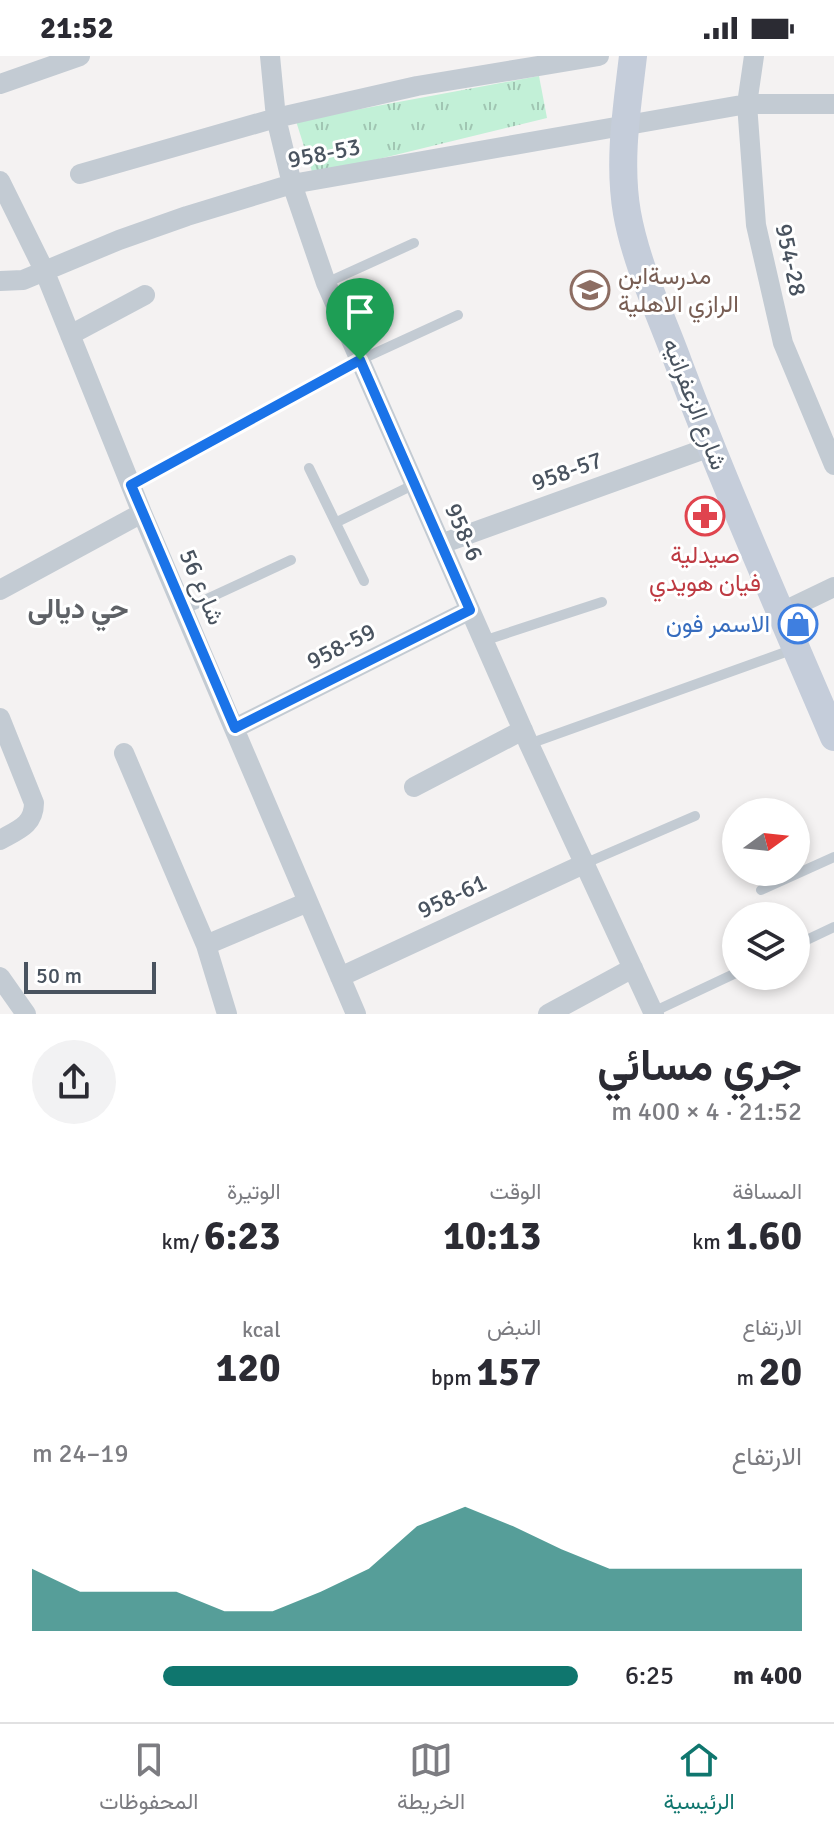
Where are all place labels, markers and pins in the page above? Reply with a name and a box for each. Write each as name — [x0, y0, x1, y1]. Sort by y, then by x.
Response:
place label: مدرسةابن الرازي الاهلية — [618, 261, 739, 323]
school or university icon: مدرسةابن الرازي الاهلية — [569, 269, 611, 311]
pin — [326, 278, 394, 360]
pharmacy icon: صيدلية فيان هويدي — [684, 495, 726, 537]
place label: صيدلية فيان هويدي — [649, 540, 761, 602]
shop icon: الاسمر فون — [777, 603, 819, 645]
place label: الاسمر فون — [666, 609, 770, 639]

